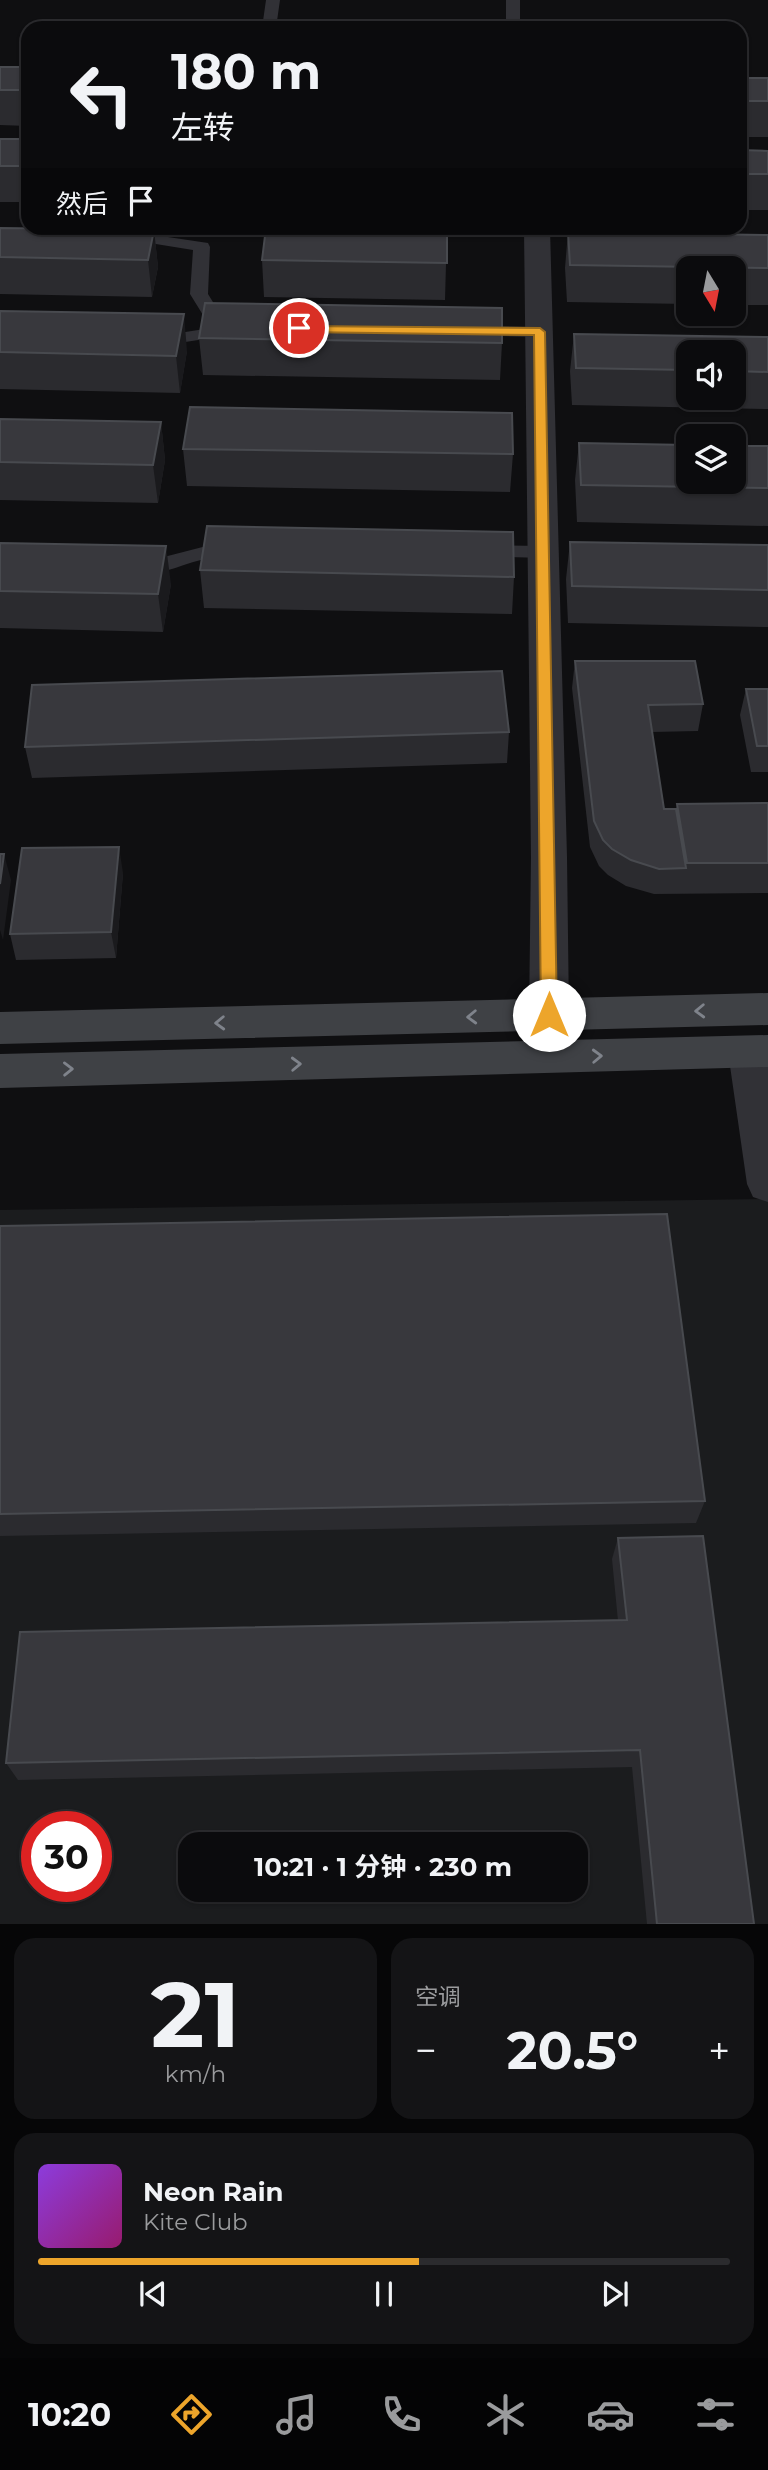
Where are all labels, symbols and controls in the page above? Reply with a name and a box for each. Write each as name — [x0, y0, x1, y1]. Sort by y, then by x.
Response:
text: 180 m — [171, 42, 321, 101]
icon: left — [56, 49, 147, 140]
text: 左转 — [171, 108, 235, 147]
icon: arrive — [122, 182, 160, 220]
text: 然后 — [56, 188, 108, 220]
north arrow — [676, 256, 746, 326]
map controls — [676, 256, 746, 494]
pin — [269, 298, 329, 358]
icon: arrive — [280, 309, 318, 347]
button: sound — [676, 340, 746, 410]
button: layers — [676, 424, 746, 494]
position arrow — [512, 978, 586, 1052]
one-way arrow — [694, 1003, 705, 1018]
one-way arrow — [467, 1009, 478, 1024]
one-way arrow — [215, 1016, 226, 1031]
one-way arrow — [591, 1048, 602, 1063]
one-way arrow — [290, 1056, 301, 1071]
one-way arrow — [63, 1062, 74, 1077]
speed limit sign: 30 — [21, 1811, 112, 1902]
text: 10:21 · 1 分钟 · 230 m — [254, 1851, 512, 1883]
text: 21 — [151, 1959, 240, 2070]
text: 空调 — [415, 1983, 461, 2011]
text: 20.5° — [507, 2019, 638, 2082]
text: − — [415, 2027, 437, 2074]
text: + — [708, 2027, 730, 2074]
text: km/h — [165, 2060, 226, 2088]
text: Neon Rain — [143, 2176, 284, 2208]
text: Kite Club — [143, 2208, 248, 2236]
icon: previous — [134, 2275, 172, 2313]
icon: pause — [365, 2275, 403, 2313]
icon: next — [596, 2275, 634, 2313]
icon: directions — [167, 2390, 216, 2439]
icon: music — [272, 2390, 321, 2439]
icon: phone — [377, 2390, 426, 2439]
icon: climate — [481, 2390, 530, 2439]
icon: car — [586, 2390, 635, 2439]
icon: filters — [691, 2390, 740, 2439]
text: 10:20 — [28, 2395, 111, 2434]

